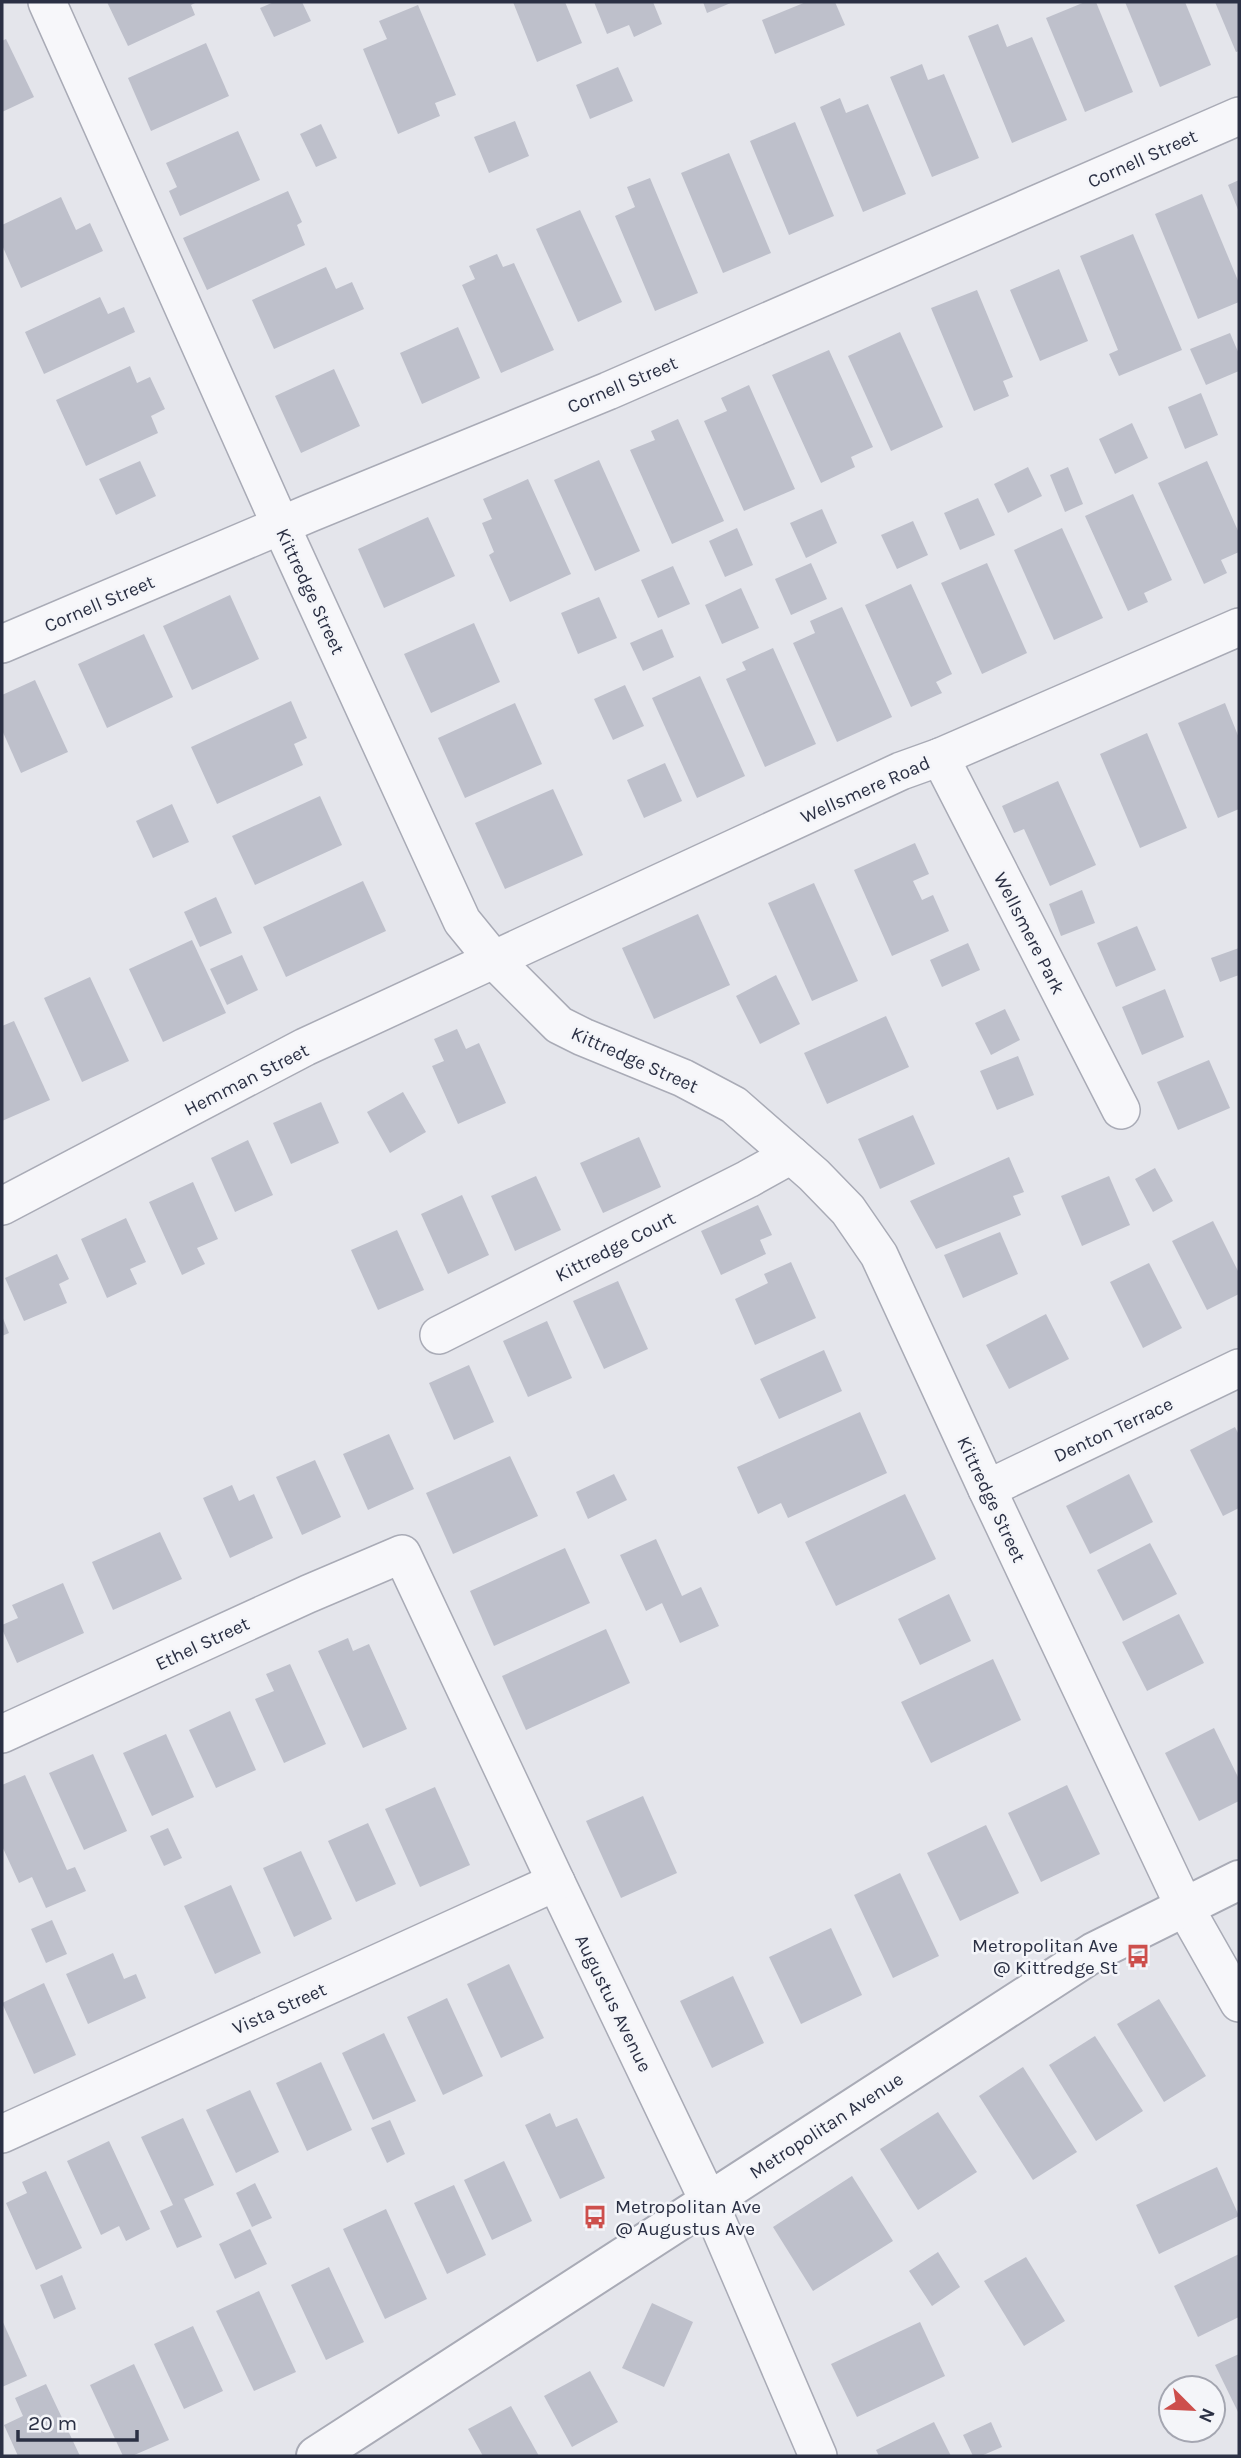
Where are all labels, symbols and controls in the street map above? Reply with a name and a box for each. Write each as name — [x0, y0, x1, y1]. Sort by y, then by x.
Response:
street label: Cornell Street — [1084, 125, 1201, 193]
street label: Cornell Street — [564, 352, 681, 418]
street label: Kittredge Street — [271, 525, 349, 658]
street label: Cornell Street — [41, 571, 158, 637]
street label: Wellsmere Road — [797, 752, 933, 828]
street label: Wellsmere Park — [989, 869, 1069, 998]
street label: Kittredge Street — [568, 1022, 701, 1098]
street label: Hemman Street — [181, 1039, 312, 1121]
street label: Kittredge Court — [552, 1207, 679, 1287]
street label: Denton Terrace — [1050, 1393, 1176, 1467]
street label: Kittredge Street — [952, 1433, 1030, 1566]
street label: Ethel Street — [152, 1613, 253, 1675]
street label: Augustus Avenue — [570, 1931, 656, 2076]
place label: Metropolitan Ave @ Kittredge St — [972, 1935, 1118, 1979]
bus stop icon: Metropolitan Ave @ Kittredge St — [1124, 1942, 1152, 1970]
street label: Vista Street — [229, 1978, 330, 2039]
street label: Metropolitan Avenue — [746, 2068, 908, 2184]
place label: Metropolitan Ave @ Augustus Ave — [615, 2196, 761, 2240]
bus stop icon: Metropolitan Ave @ Augustus Ave — [581, 2203, 609, 2231]
north arrow — [1157, 2374, 1227, 2444]
scale bar — [18, 2398, 136, 2442]
text: N — [1194, 2405, 1219, 2426]
text: 20 m — [28, 2411, 77, 2435]

